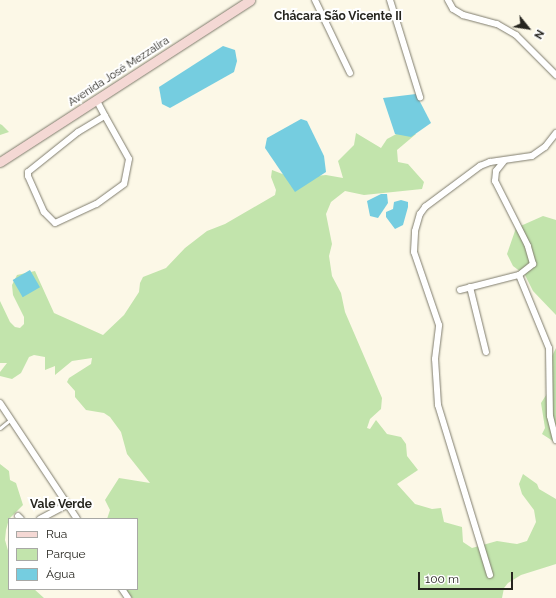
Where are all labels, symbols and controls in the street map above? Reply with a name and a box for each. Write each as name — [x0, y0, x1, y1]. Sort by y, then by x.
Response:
north arrow — [508, 8, 548, 48]
district label: Chácara São Vicente II — [274, 10, 402, 24]
text: N — [531, 27, 547, 41]
street label: Avenida José Mezzalira — [66, 34, 172, 110]
district label: Vale Verde — [30, 498, 92, 512]
legend — [8, 518, 138, 590]
text: Rua — [46, 527, 67, 541]
text: Parque — [46, 547, 86, 561]
scale bar — [420, 564, 515, 590]
text: Água — [46, 567, 75, 581]
text: 100 m — [425, 572, 459, 586]

